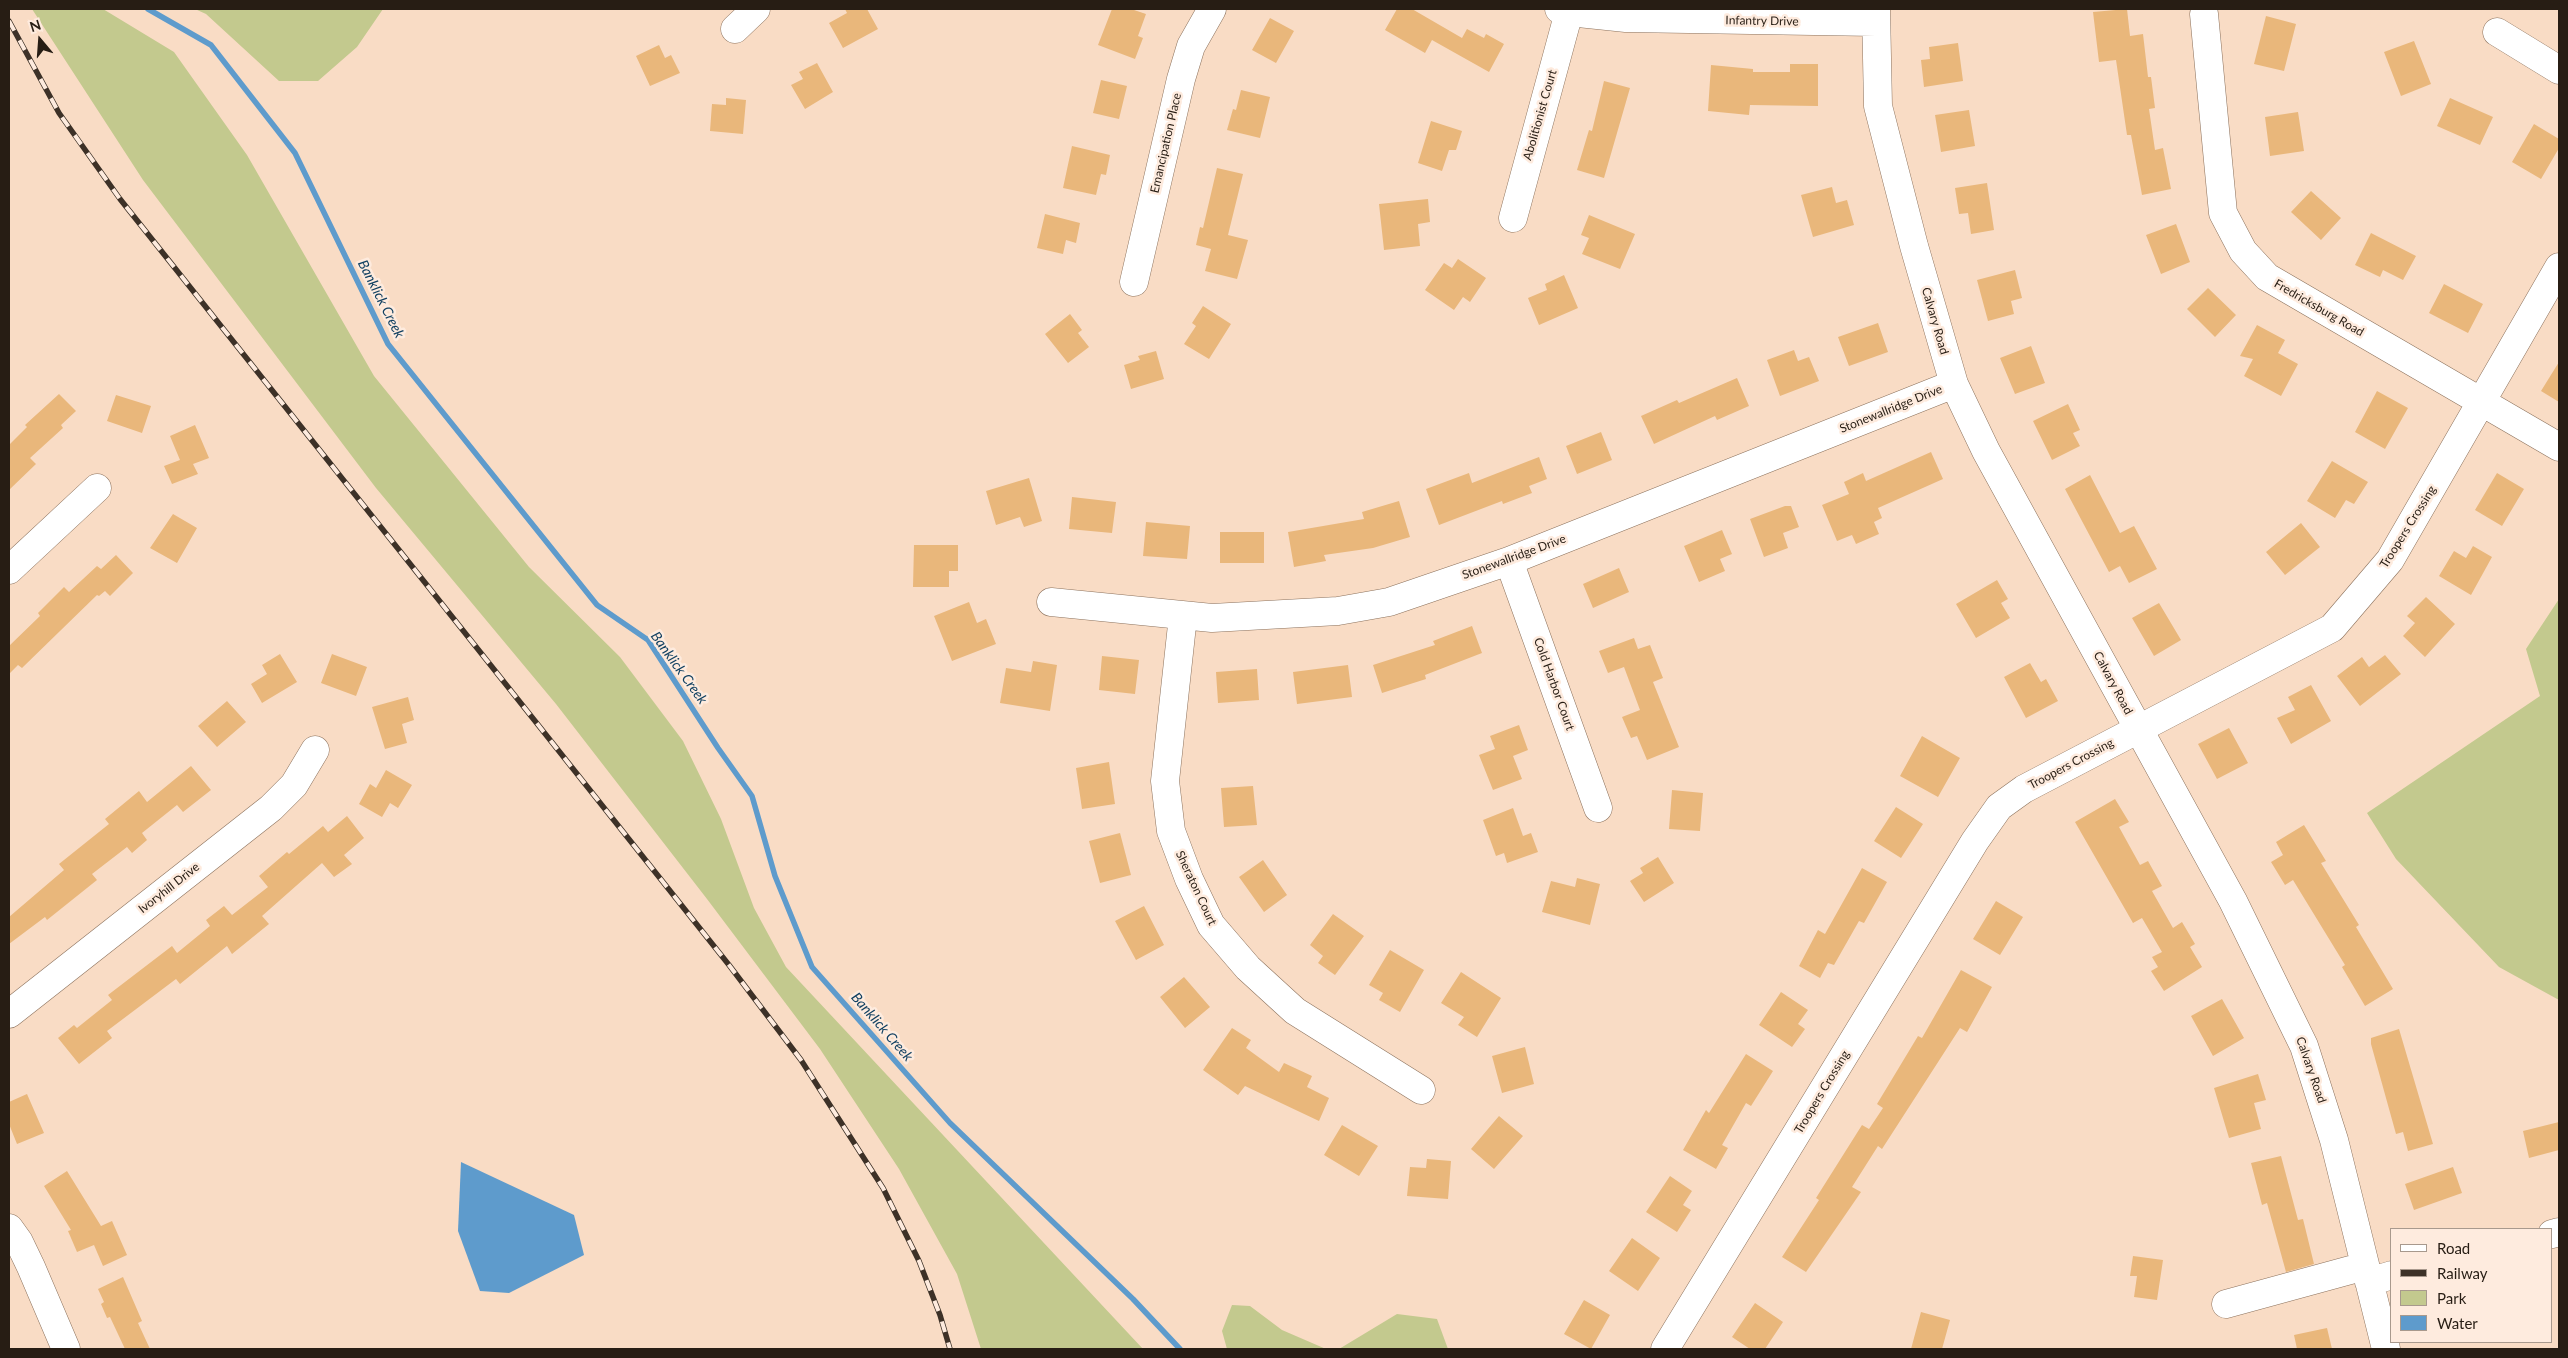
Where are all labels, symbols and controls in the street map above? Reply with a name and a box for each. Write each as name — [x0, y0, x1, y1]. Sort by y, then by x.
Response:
street label: Infantry Drive — [1725, 13, 1799, 29]
north arrow — [15, 15, 65, 65]
text: N — [27, 16, 43, 35]
street label: Abolitionist Court — [1520, 68, 1560, 162]
street label: Emancipation Place — [1147, 91, 1185, 195]
water label: Banklick Creek — [354, 257, 408, 341]
street label: Fredricksburg Road — [2272, 276, 2366, 340]
street label: Calvary Road — [1919, 286, 1951, 356]
street label: Stonewallridge Drive — [1838, 382, 1944, 436]
street label: Troopers Crossing — [2377, 483, 2439, 571]
street label: Stonewallridge Drive — [1460, 532, 1568, 582]
water label: Banklick Creek — [647, 629, 711, 707]
street label: Cold Harbor Court — [1531, 636, 1577, 732]
street label: Calvary Road — [2090, 649, 2136, 717]
street label: Troopers Crossing — [2026, 736, 2116, 792]
street label: Sheraton Court — [1172, 848, 1220, 928]
street label: Ivoryhill Drive — [136, 860, 202, 916]
water label: Banklick Creek — [848, 989, 916, 1065]
street label: Calvary Road — [2293, 1035, 2329, 1105]
street label: Troopers Crossing — [1792, 1048, 1852, 1136]
legend — [2390, 1228, 2553, 1343]
text: Road — [2437, 1239, 2470, 1257]
text: Railway — [2437, 1264, 2488, 1282]
text: Park — [2437, 1289, 2466, 1307]
text: Water — [2437, 1314, 2478, 1332]

